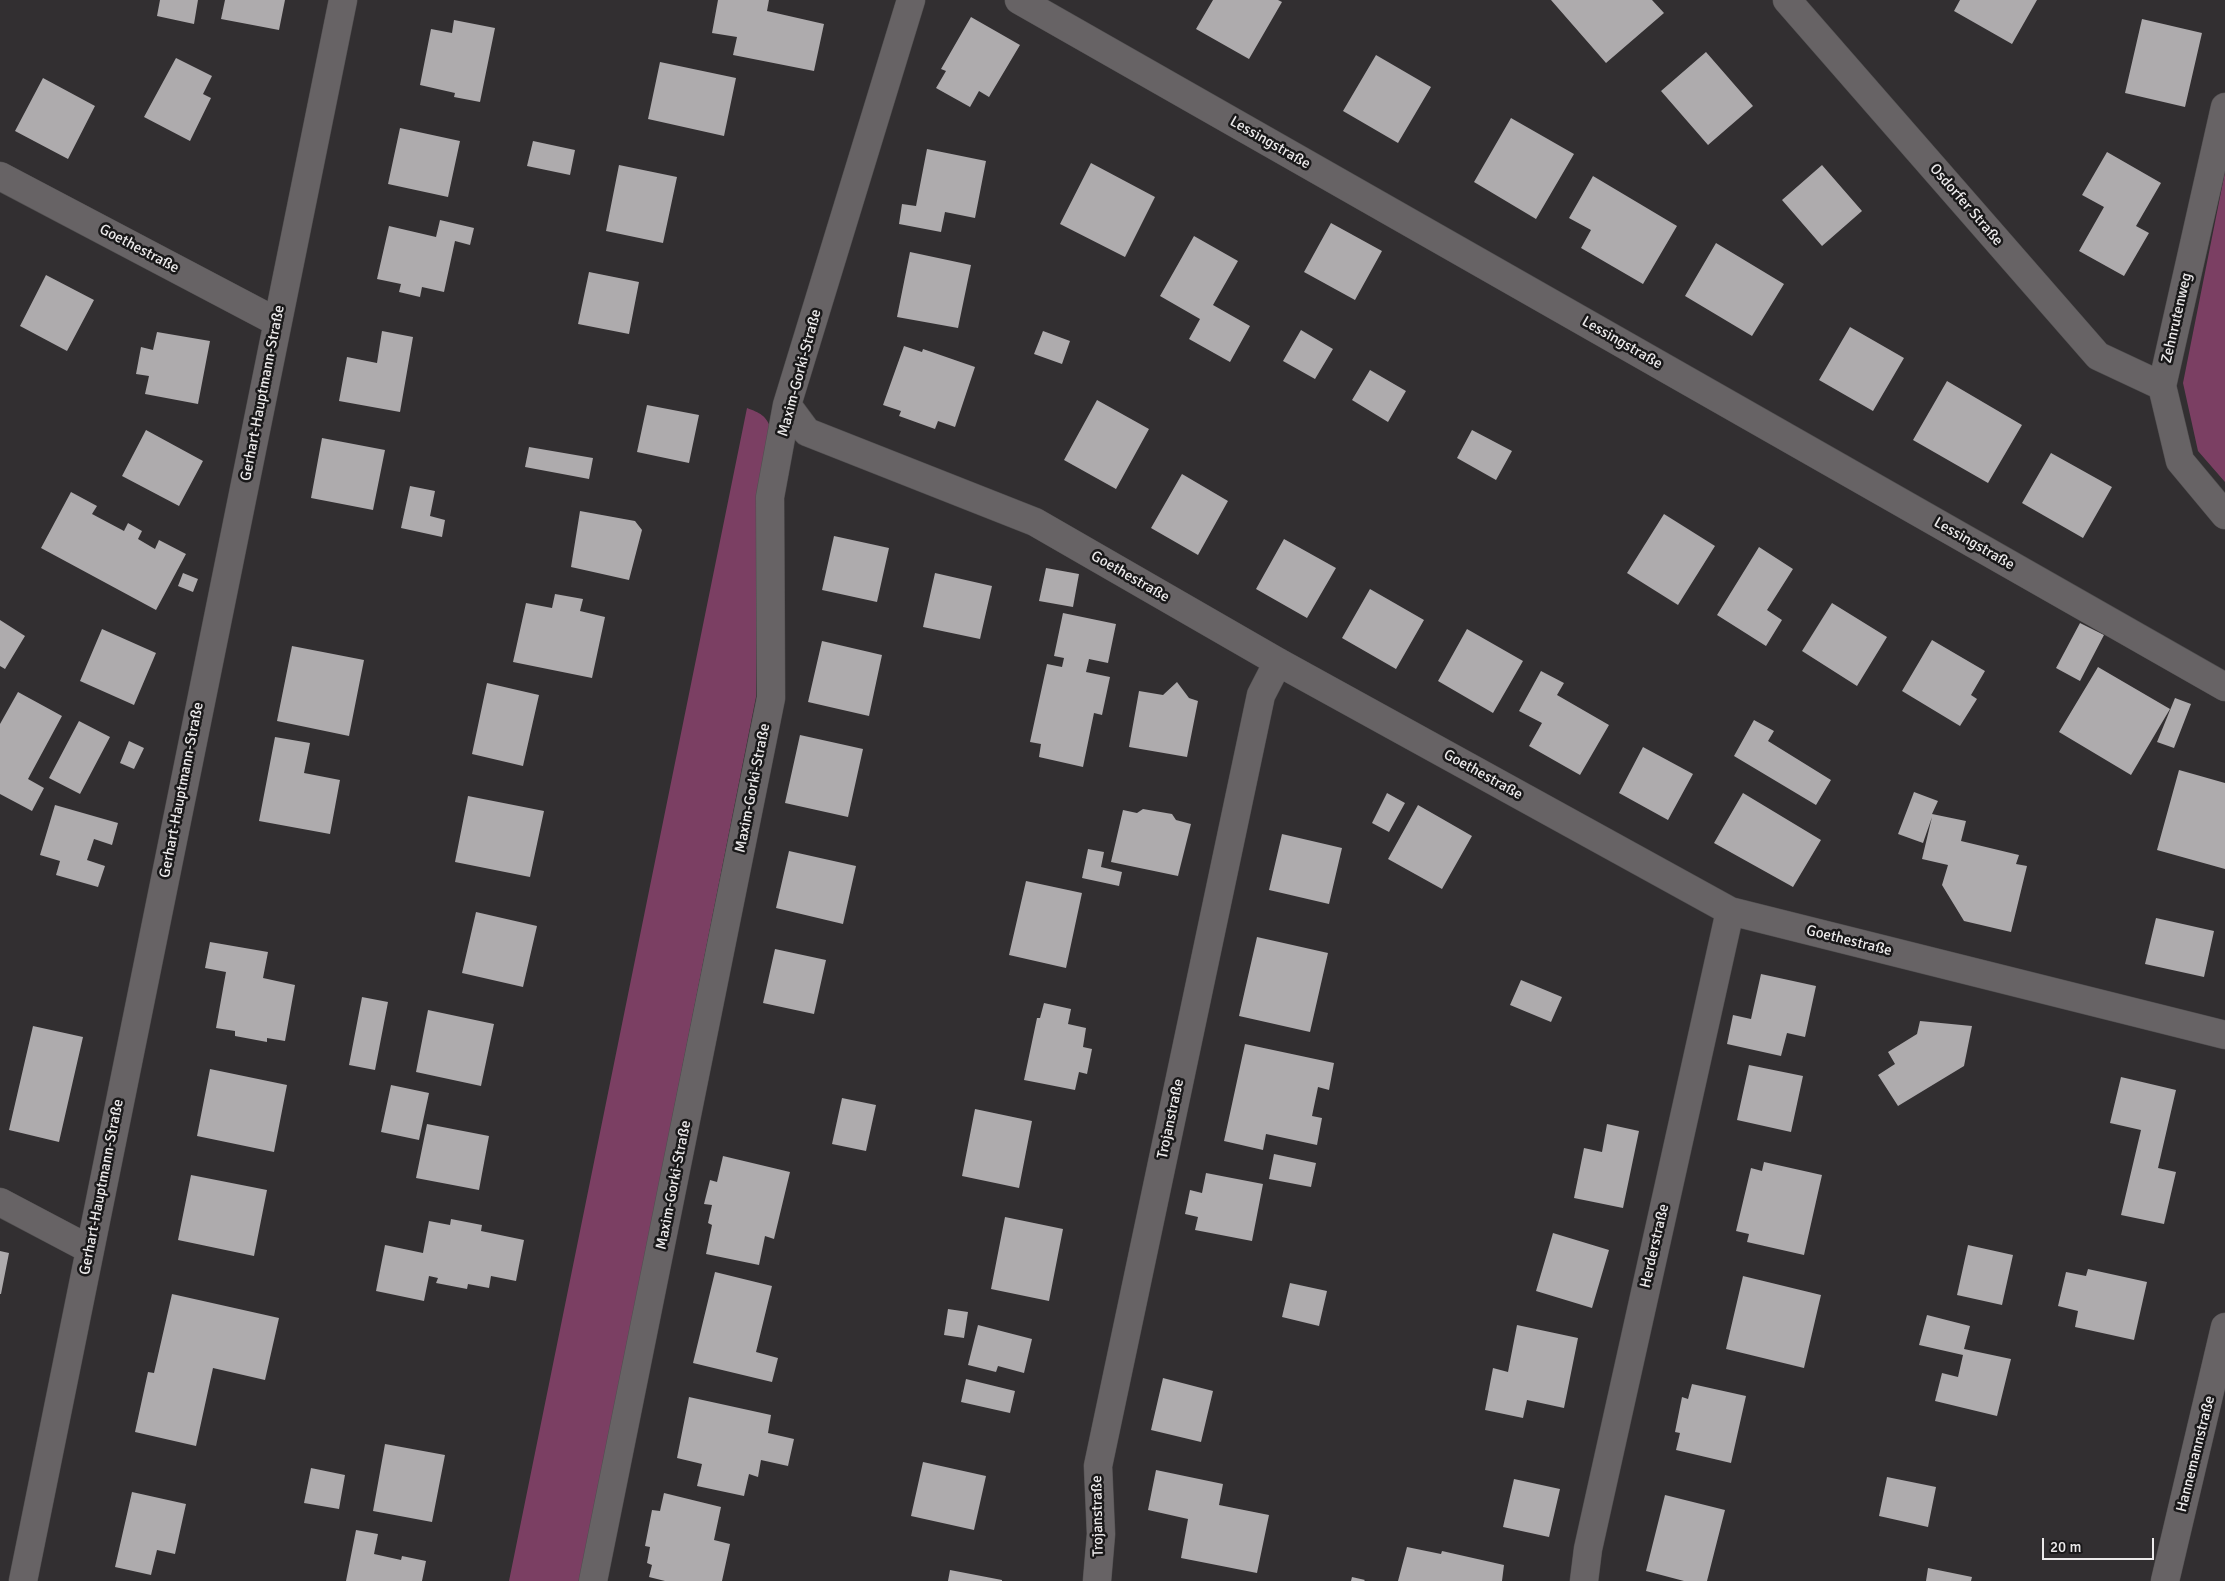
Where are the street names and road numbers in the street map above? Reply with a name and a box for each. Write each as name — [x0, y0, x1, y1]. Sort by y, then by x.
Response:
street label: Lessingstraße — [1227, 113, 1313, 173]
street label: Osdorfer Straße — [1925, 160, 2007, 250]
street label: Goethestraße — [96, 220, 182, 278]
street label: Zehnrutenweg — [2158, 271, 2196, 365]
street label: Gerhart-Hauptmann-Straße — [237, 304, 289, 482]
street label: Maxim-Gorki-Straße — [774, 307, 826, 439]
street label: Lessingstraße — [1579, 313, 1665, 373]
street label: Lessingstraße — [1931, 514, 2017, 574]
street label: Goethestraße — [1088, 547, 1172, 607]
street label: Gerhart-Hauptmann-Straße — [156, 701, 208, 879]
street label: Maxim-Gorki-Straße — [732, 722, 774, 854]
street label: Goethestraße — [1440, 746, 1526, 804]
street label: Goethestraße — [1804, 922, 1894, 960]
street label: Trojanstraße — [1154, 1077, 1188, 1161]
street label: Gerhart-Hauptmann-Straße — [76, 1098, 128, 1276]
street label: Maxim-Gorki-Straße — [653, 1119, 695, 1251]
street label: Herderstraße — [1637, 1202, 1673, 1290]
street label: Hannemannstraße — [2173, 1394, 2219, 1514]
street label: Trojanstraße — [1088, 1475, 1108, 1557]

